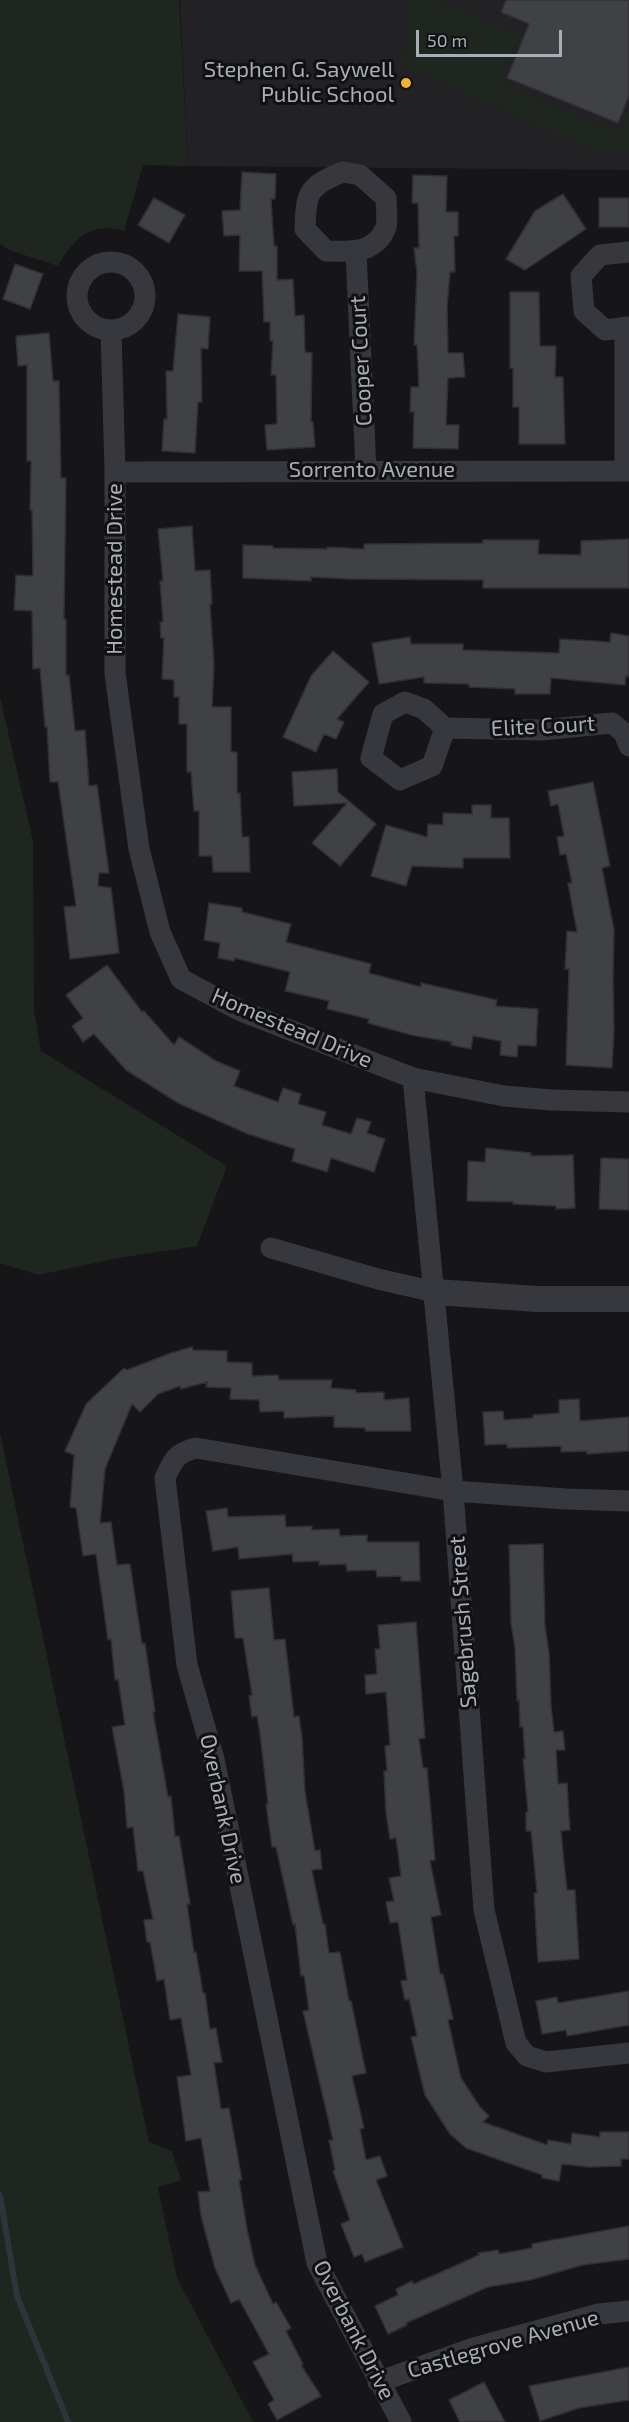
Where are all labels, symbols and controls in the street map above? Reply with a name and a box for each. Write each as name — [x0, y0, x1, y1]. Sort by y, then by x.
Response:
scale bar — [419, 18, 564, 56]
text: 50 m — [427, 29, 467, 51]
place label: Stephen G. Saywell Public School — [204, 57, 394, 108]
marker: Stephen G. Saywell Public School — [399, 76, 413, 90]
street label: Cooper Court — [344, 295, 378, 427]
street label: Sorrento Avenue — [289, 457, 455, 483]
street label: Homestead Drive — [102, 483, 128, 655]
street label: Elite Court — [490, 710, 596, 742]
street label: Homestead Drive — [208, 982, 376, 1074]
street label: Sagebrush Street — [444, 1535, 482, 1709]
street label: Overbank Drive — [194, 1732, 252, 1886]
street label: Overbank Drive — [308, 2256, 400, 2404]
street label: Castlegrove Avenue — [404, 2304, 602, 2384]

